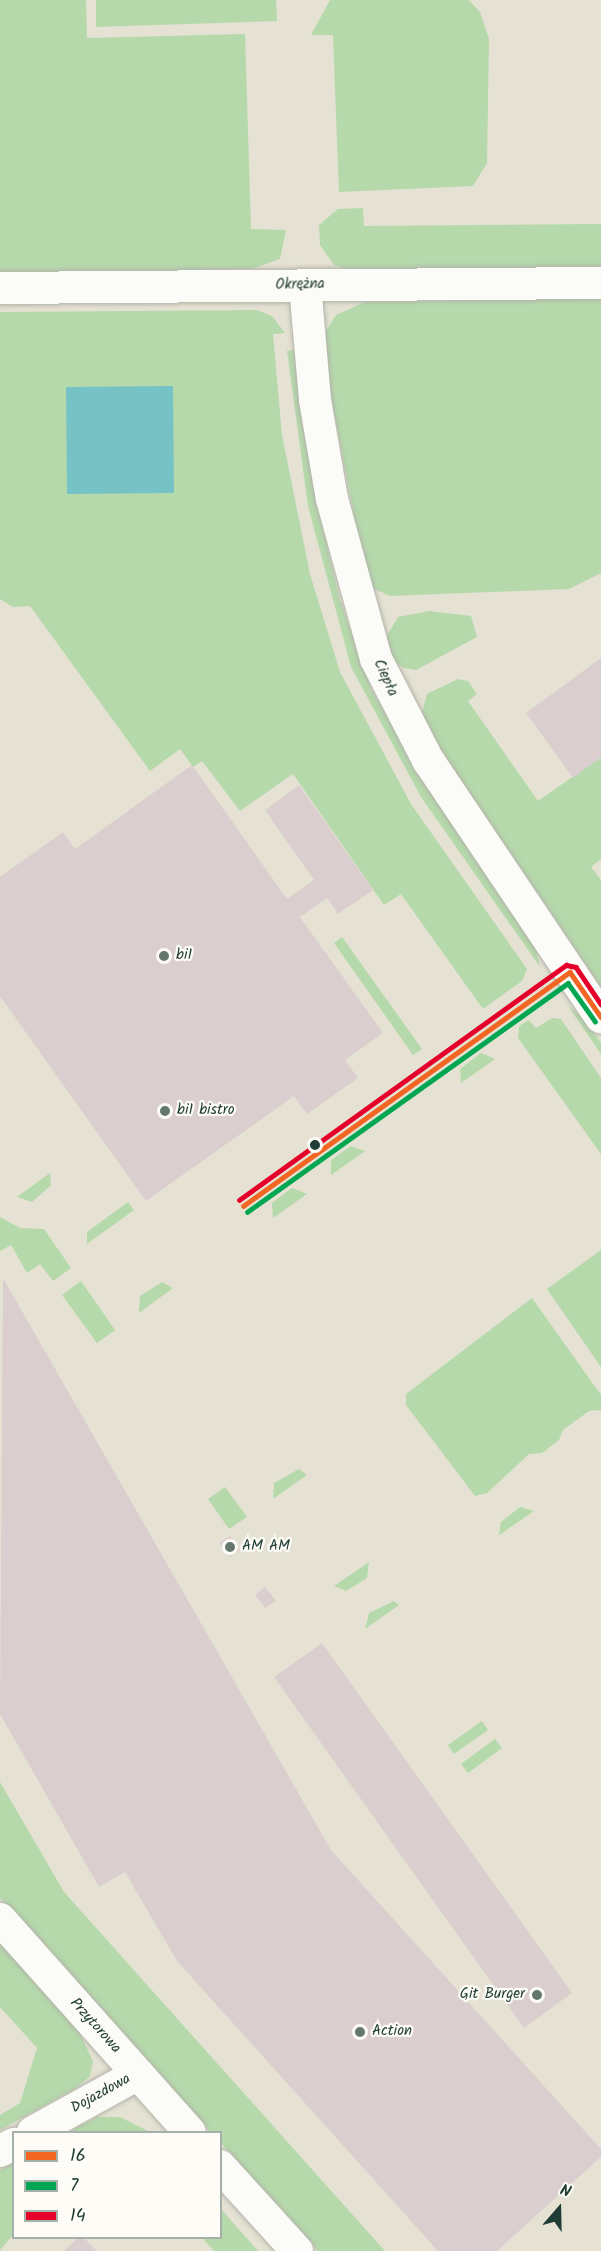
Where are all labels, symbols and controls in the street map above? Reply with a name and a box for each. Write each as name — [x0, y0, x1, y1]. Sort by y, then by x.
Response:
street label: Okrężna — [275, 276, 325, 294]
street label: Ciepła — [369, 657, 401, 699]
place label: bi1 — [176, 947, 192, 965]
marker: bi1 — [157, 949, 171, 963]
place label: bi1 bistro — [177, 1102, 235, 1120]
marker: bi1 bistro — [158, 1104, 172, 1118]
unlabelled marker — [309, 1139, 321, 1151]
place label: AM AM — [242, 1538, 290, 1556]
marker: AM AM — [223, 1540, 237, 1554]
place label: Git Burger — [460, 1986, 525, 2004]
marker: Git Burger — [530, 1988, 544, 2002]
street label: Przytorowa — [65, 1995, 125, 2057]
place label: Action — [372, 2023, 412, 2041]
marker: Action — [353, 2025, 367, 2039]
street label: Dojazdowa — [68, 2070, 134, 2118]
legend — [12, 2131, 222, 2239]
text: 16 — [70, 2142, 86, 2171]
text: 7 — [70, 2172, 78, 2201]
text: N — [556, 2178, 574, 2205]
north arrow — [529, 2179, 589, 2239]
text: 14 — [70, 2202, 86, 2231]

